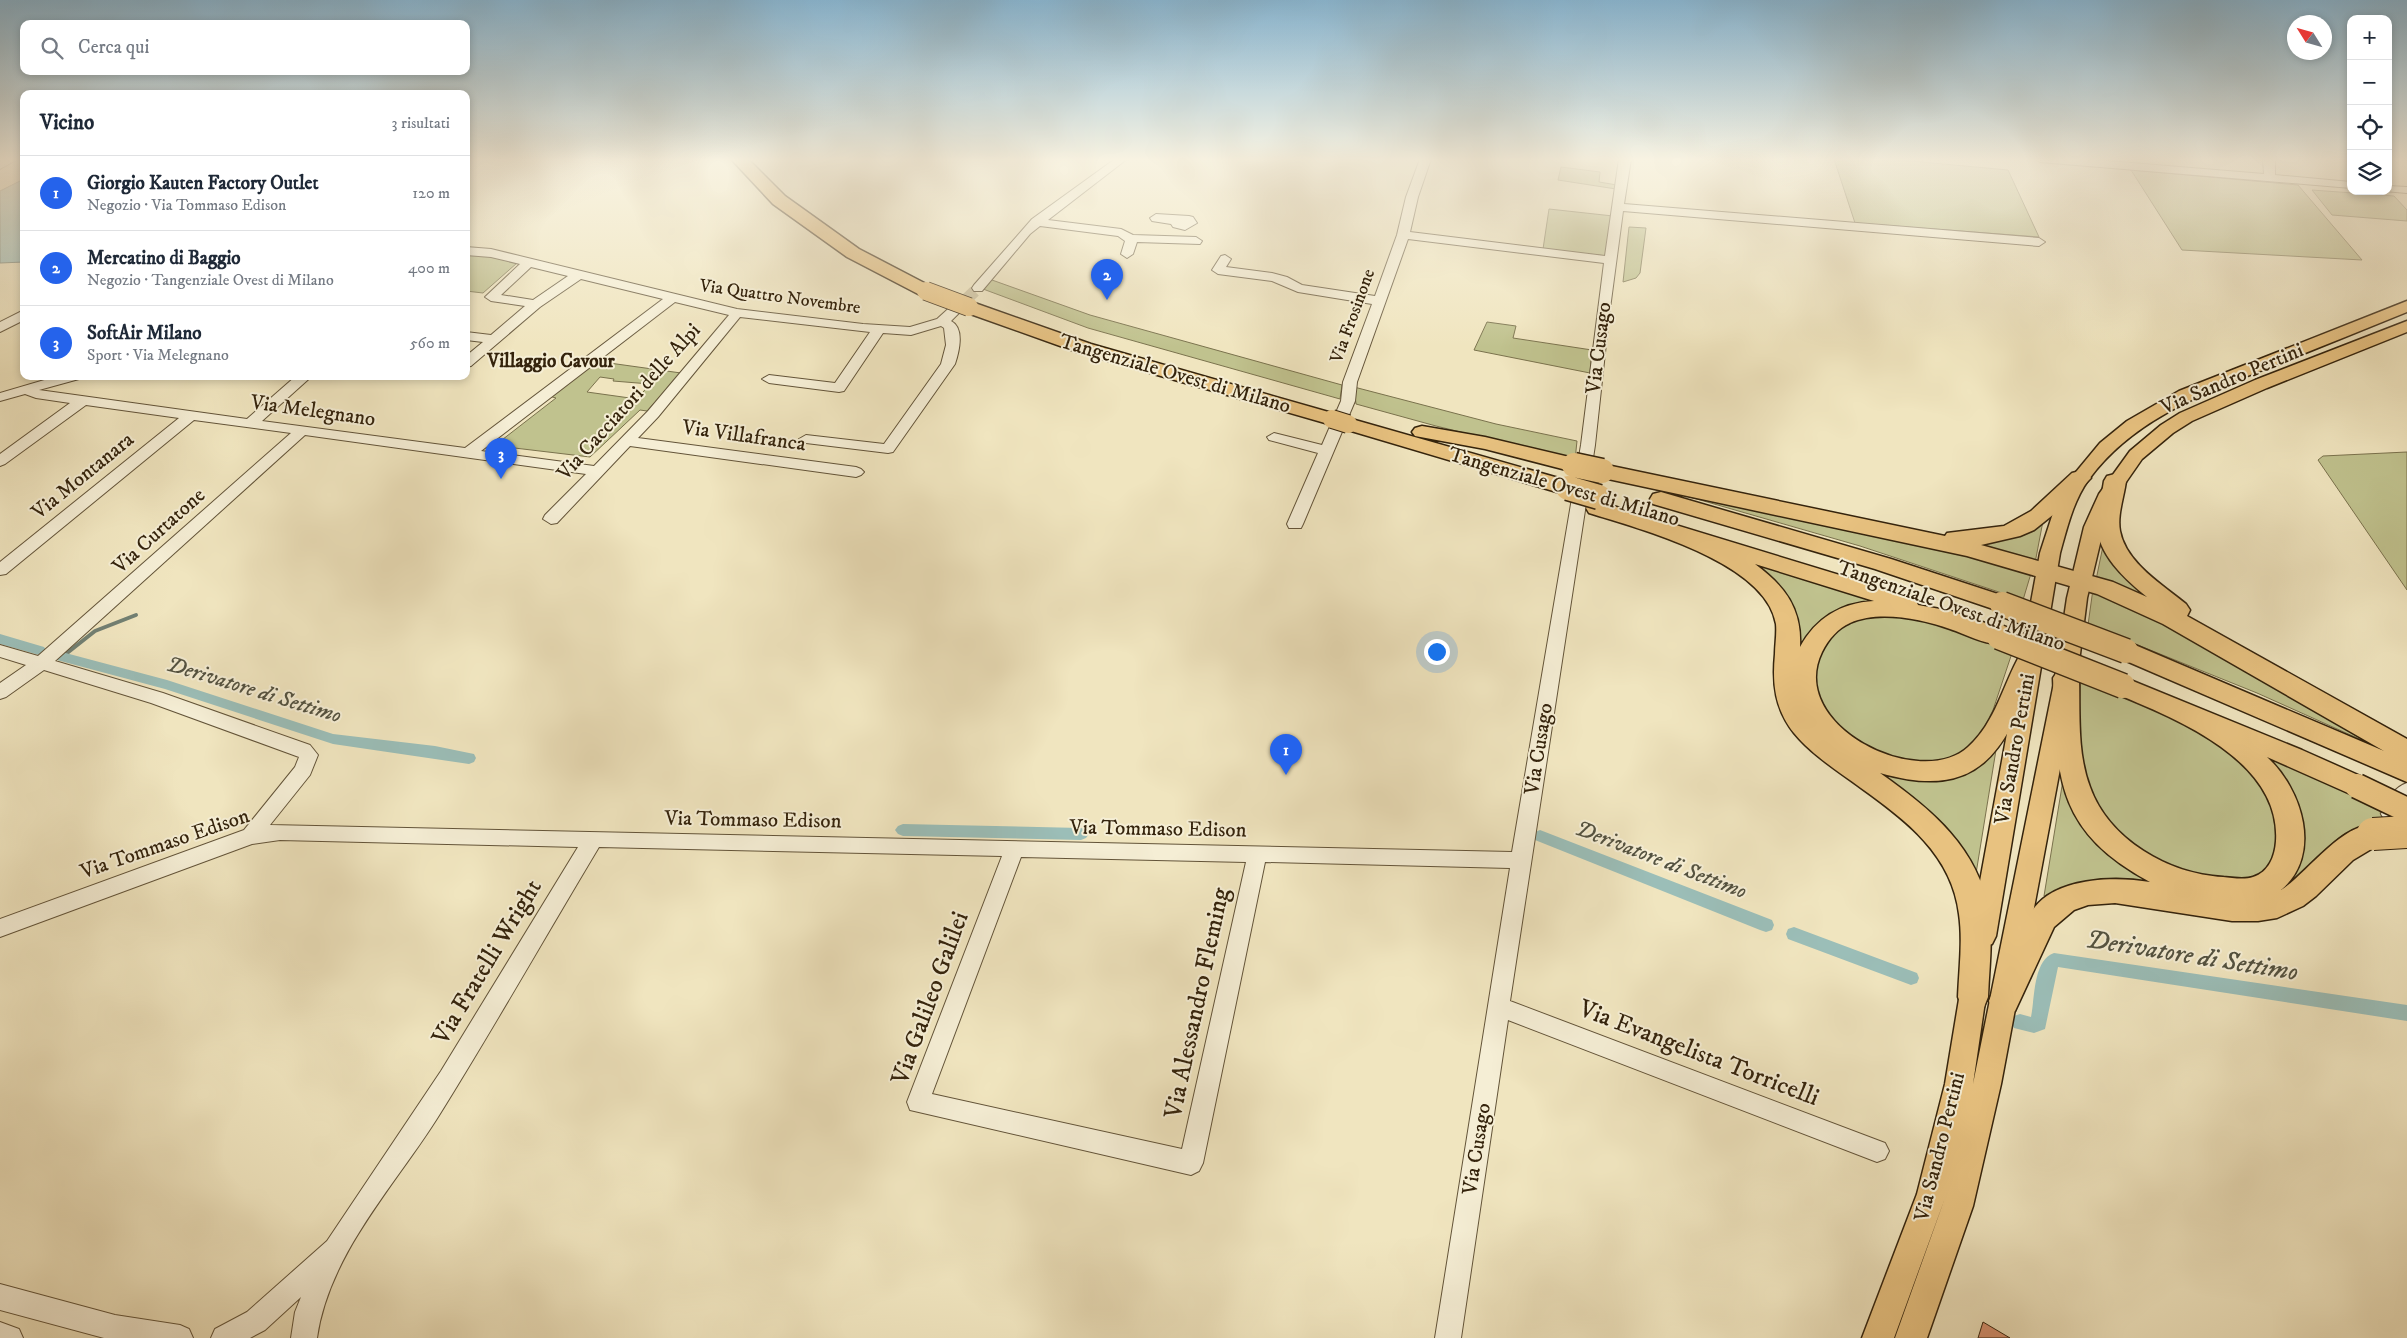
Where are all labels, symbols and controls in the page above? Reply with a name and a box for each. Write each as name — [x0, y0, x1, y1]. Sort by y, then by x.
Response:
north arrow — [2287, 15, 2332, 60]
map controls — [2347, 15, 2392, 195]
button: + — [2347, 15, 2392, 60]
search box — [20, 20, 470, 75]
icon: search — [38, 34, 66, 62]
text: Cerca qui — [78, 36, 149, 59]
button: − — [2347, 60, 2392, 105]
button: locate — [2347, 105, 2392, 150]
text: Vicino — [40, 110, 94, 136]
text: 3 risultati — [392, 113, 450, 133]
button: layers — [2347, 150, 2392, 195]
text: Giorgio Kauten Factory Outlet — [87, 172, 319, 195]
text: 1 — [53, 183, 59, 203]
text: 120 m — [412, 183, 450, 203]
text: Negozio · Via Tommaso Edison — [87, 195, 286, 215]
text: Mercatino di Baggio — [87, 247, 241, 270]
text: 2 — [52, 258, 60, 278]
text: 400 m — [408, 258, 450, 278]
pin: 2 — [1091, 259, 1123, 300]
street label: Via Frosinone — [1325, 266, 1380, 367]
text: Negozio · Tangenziale Ovest di Milano — [87, 270, 334, 290]
street label: Via Quattro Novembre — [697, 275, 862, 319]
street label: Via Cusago — [1580, 301, 1618, 396]
street label: Via Cacciatori delle Alpi — [551, 318, 706, 487]
text: SoftAir Milano — [87, 322, 202, 345]
street label: Tangenziale Ovest di Milano — [1057, 329, 1293, 419]
text: 3 — [53, 333, 59, 353]
text: 560 m — [410, 333, 450, 353]
street label: Via Sandro Pertini — [2156, 337, 2307, 421]
text: Sport · Via Melegnano — [87, 345, 229, 365]
district label: Villaggio Cavour — [486, 350, 616, 373]
street label: Via Melegnano — [248, 389, 377, 433]
street label: Via Villafranca — [680, 414, 807, 458]
street label: Via Montanara — [26, 427, 140, 526]
pin: 3 — [485, 438, 517, 479]
street label: Tangenziale Ovest di Milano — [1446, 442, 1682, 532]
street label: Via Curtatone — [106, 482, 211, 580]
street label: Tangenziale Ovest di Milano — [1834, 555, 2068, 657]
your location — [1424, 639, 1450, 665]
water label: Derivatore di Settimo — [163, 651, 345, 729]
street label: Via Sandro Pertini — [1989, 672, 2041, 827]
street label: Via Cusago — [1519, 701, 1559, 798]
pin: 1 — [1270, 734, 1302, 775]
street label: Via Tommaso Edison — [76, 803, 253, 885]
street label: Via Tommaso Edison — [663, 805, 842, 835]
street label: Via Tommaso Edison — [1068, 814, 1247, 844]
water label: Derivatore di Settimo — [1571, 815, 1751, 905]
street label: Via Fratelli Wright — [425, 874, 549, 1051]
street label: Via Alessandro Fleming — [1157, 884, 1237, 1122]
street label: Via Galileo Galilei — [884, 907, 976, 1090]
water label: Derivatore di Settimo — [2083, 923, 2301, 989]
street label: Via Evangelista Torricelli — [1574, 993, 1823, 1113]
street label: Via Sandro Pertini — [1909, 1070, 1971, 1225]
street label: Via Cusago — [1457, 1101, 1497, 1198]

